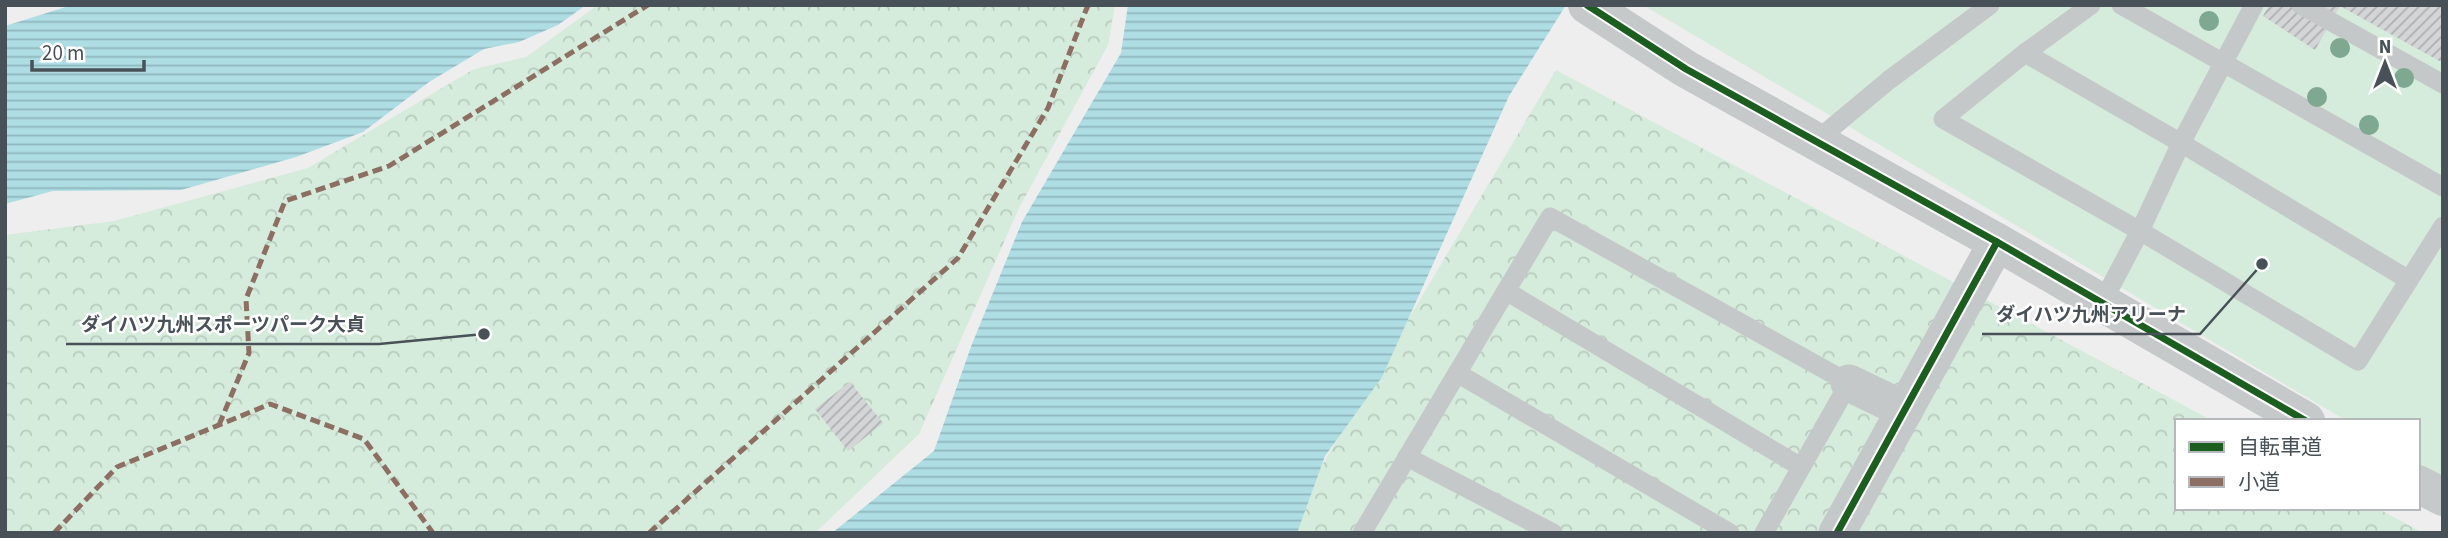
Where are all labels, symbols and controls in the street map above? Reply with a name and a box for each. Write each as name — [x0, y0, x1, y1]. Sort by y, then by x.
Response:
scale bar — [32, 28, 144, 72]
north arrow — [2350, 28, 2420, 98]
text: N — [2379, 34, 2391, 61]
text: 20 m — [42, 38, 84, 68]
callout: ダイハツ九州アリーナ — [1982, 294, 2200, 334]
text: ダイハツ九州アリーナ — [1996, 302, 2186, 329]
callout: ダイハツ九州スポーツパーク大貞 — [66, 304, 379, 344]
text: ダイハツ九州スポーツパーク大貞 — [81, 312, 365, 339]
legend — [2175, 419, 2420, 510]
text: 自転車道 — [2238, 432, 2322, 462]
text: 小道 — [2238, 467, 2280, 497]

